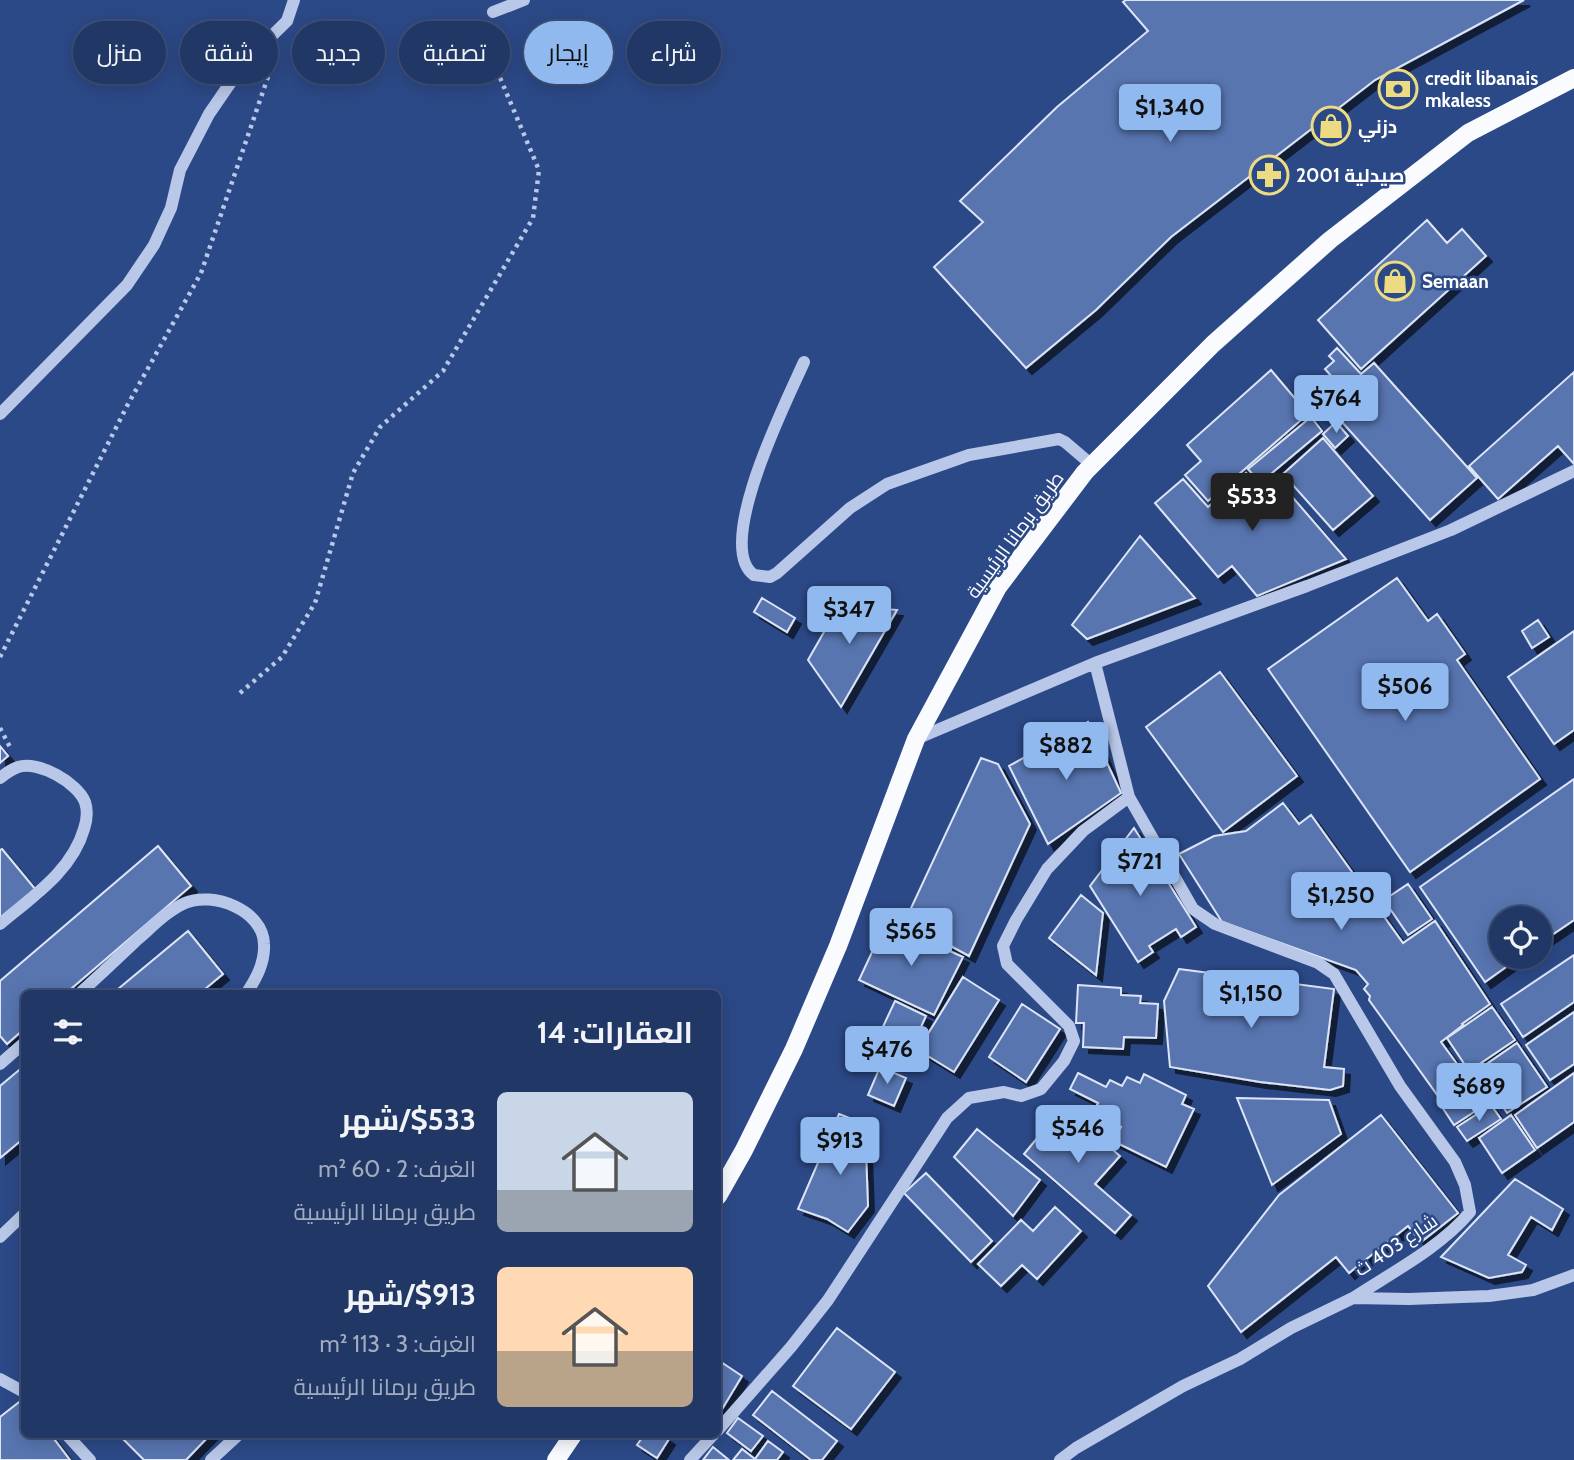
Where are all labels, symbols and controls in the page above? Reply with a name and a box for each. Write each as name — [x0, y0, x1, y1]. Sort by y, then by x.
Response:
chip: منزل — [73, 21, 166, 84]
chip: شقة — [180, 21, 278, 84]
chip: جديد — [292, 21, 385, 84]
chip: تصفية — [399, 21, 510, 84]
chip: إيجار — [524, 21, 613, 84]
chip: شراء — [627, 21, 721, 84]
place label: credit libanais mkaless — [1425, 67, 1538, 112]
bank icon: credit libanais mkaless — [1377, 68, 1419, 110]
pin: $1,340 — [1113, 85, 1227, 144]
text: $1,340 — [1135, 93, 1205, 121]
shop icon: دزني — [1310, 105, 1352, 147]
place label: دزني — [1358, 115, 1397, 142]
pharmacy icon: صيدلية 2001 — [1248, 154, 1290, 196]
place label: صيدلية 2001 — [1296, 164, 1404, 187]
shop icon: Semaan — [1374, 260, 1416, 302]
place label: Semaan — [1422, 270, 1489, 293]
pin: $764 — [1295, 376, 1377, 435]
text: $764 — [1310, 384, 1362, 412]
street label: طريق برمانا الرئيسية — [961, 467, 1069, 603]
pin: $533 — [1211, 474, 1293, 533]
text: $533 — [1227, 482, 1277, 510]
pin: $347 — [808, 586, 890, 646]
text: $347 — [823, 595, 875, 623]
pin: $506 — [1364, 664, 1446, 723]
text: $506 — [1378, 672, 1432, 700]
pin: $882 — [1025, 722, 1107, 782]
text: $882 — [1039, 731, 1093, 759]
pin: $721 — [1099, 838, 1181, 898]
text: $721 — [1117, 847, 1163, 875]
pin: $1,250 — [1284, 872, 1398, 932]
text: $1,250 — [1307, 881, 1375, 909]
map controls — [1489, 906, 1552, 969]
button: locate — [1489, 906, 1552, 969]
pin: $565 — [870, 908, 952, 968]
text: $565 — [886, 917, 936, 945]
pin: $1,150 — [1194, 970, 1308, 1030]
text: $1,150 — [1219, 979, 1283, 1007]
icon: filters — [49, 1013, 87, 1051]
text: العقارات: 14 — [537, 1014, 693, 1051]
pin: $476 — [846, 1026, 928, 1086]
text: $476 — [861, 1035, 913, 1063]
pin: $689 — [1438, 1064, 1520, 1123]
text: $689 — [1452, 1072, 1506, 1100]
text: $533/شهر — [341, 1101, 476, 1138]
pin: $546 — [1037, 1106, 1119, 1165]
text: $546 — [1052, 1114, 1104, 1142]
pin: $913 — [799, 1118, 881, 1177]
icon: home — [553, 1120, 637, 1204]
text: $913 — [816, 1126, 864, 1154]
text: الغرف: 2 · 60 m² — [318, 1155, 476, 1183]
text: طريق برمانا الرئيسية — [293, 1198, 476, 1226]
street label: شارع 403 ث — [1350, 1209, 1443, 1283]
text: $913/شهر — [345, 1276, 476, 1313]
icon: home — [553, 1295, 637, 1379]
text: الغرف: 3 · 113 m² — [320, 1330, 476, 1358]
text: طريق برمانا الرئيسية — [293, 1373, 476, 1401]

